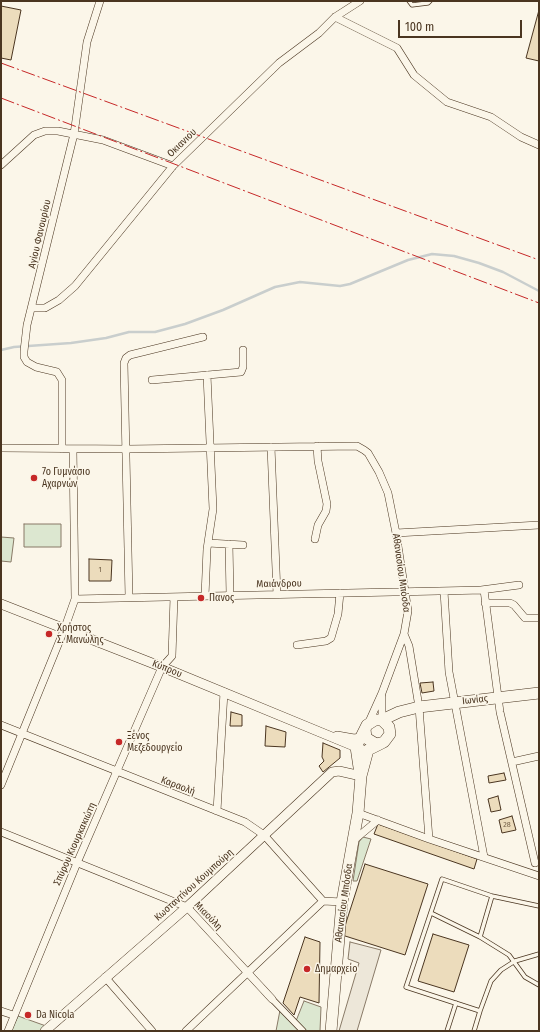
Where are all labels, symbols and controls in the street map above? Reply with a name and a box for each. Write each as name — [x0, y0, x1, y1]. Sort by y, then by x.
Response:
scale bar — [400, 12, 524, 38]
text: 100 m — [405, 20, 434, 34]
street label: Οκιανιου — [165, 126, 199, 160]
street label: Αγίου Φανουρίου — [26, 198, 54, 270]
place label: 7ο Γυμνάσιο Αχαρνών — [42, 466, 90, 490]
marker: 7ο Γυμνάσιο Αχαρνών — [29, 473, 39, 483]
street label: Αθανασίου Μπόσδα — [390, 533, 412, 613]
house number: 1 — [98, 565, 102, 575]
street label: Μαιάνδρου — [256, 578, 302, 590]
place label: Πανος — [209, 592, 234, 604]
marker: Πανος — [196, 593, 206, 603]
place label: Χρήστος Σ. Μανώλης — [57, 622, 104, 646]
marker: Χρήστος Σ. Μανώλης — [44, 629, 54, 639]
street label: Κύπρου — [150, 658, 184, 680]
street label: Ιωνίας — [461, 693, 489, 707]
place label: Ξένος Μεζεδουργείο — [127, 730, 183, 754]
marker: Ξένος Μεζεδουργείο — [114, 737, 124, 747]
street label: Καραολή — [159, 774, 197, 798]
street label: Σπύρου Κιουρκακιώτη — [51, 801, 99, 887]
house number: 28 — [503, 820, 511, 830]
street label: Κωσταντίνου Κουμπούρη — [152, 846, 236, 924]
street label: Αθανασίου Μπόσδα — [333, 863, 355, 943]
street label: Μιαούλη — [192, 899, 224, 933]
place label: Δημαρχείο — [315, 963, 357, 975]
marker: Δημαρχείο — [302, 964, 312, 974]
place label: Da Nicola — [36, 1009, 74, 1021]
marker: Da Nicola — [23, 1010, 33, 1020]

